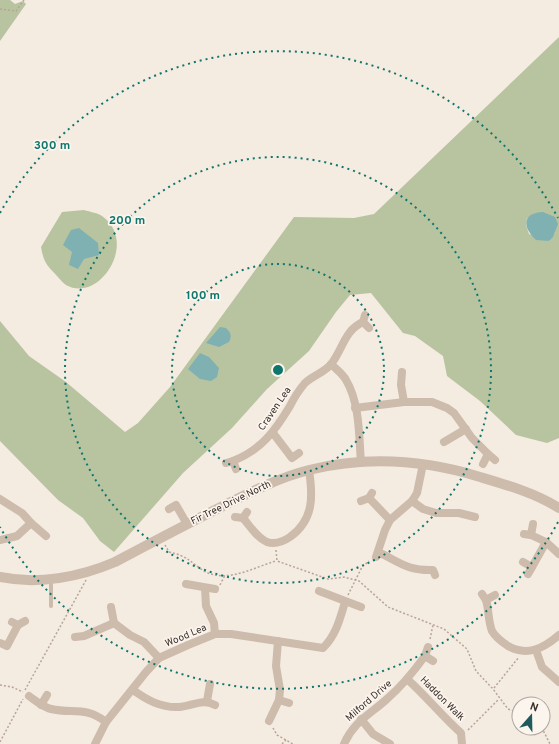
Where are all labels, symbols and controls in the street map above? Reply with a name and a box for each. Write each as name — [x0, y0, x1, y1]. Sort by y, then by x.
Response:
text: 300 m — [34, 138, 70, 154]
text: 200 m — [109, 213, 145, 229]
text: 100 m — [186, 288, 220, 304]
centre of rings — [271, 363, 285, 377]
street label: Craven Lea — [256, 385, 294, 433]
street label: Fir Tree Drive North — [189, 478, 273, 528]
street label: Wood Lea — [163, 621, 209, 651]
street label: Haddon Walk — [417, 674, 467, 724]
street label: Milford Drive — [343, 677, 395, 725]
north arrow — [511, 696, 551, 736]
text: N — [528, 700, 540, 715]

